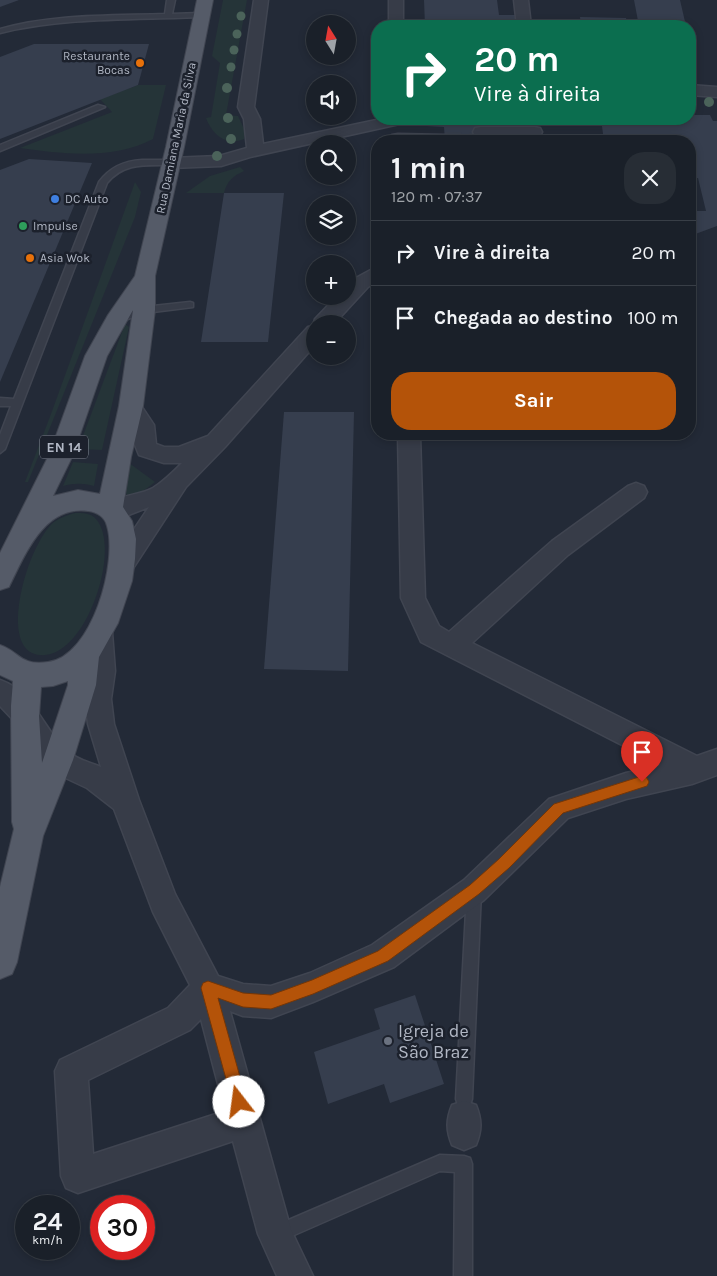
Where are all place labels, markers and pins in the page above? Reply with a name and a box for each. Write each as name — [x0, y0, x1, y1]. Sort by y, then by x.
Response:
place label: Restaurante Bocas — [63, 49, 130, 77]
marker: Restaurante Bocas — [134, 57, 146, 69]
place label: DC Auto — [65, 192, 108, 206]
marker: DC Auto — [49, 193, 61, 205]
place label: Impulse — [33, 219, 78, 233]
marker: Impulse — [17, 220, 29, 232]
place label: Asia Wok — [40, 251, 90, 265]
marker: Asia Wok — [24, 252, 36, 264]
pin — [621, 731, 663, 782]
place label: Igreja de São Braz — [398, 1020, 469, 1063]
marker: Igreja de São Braz — [382, 1035, 394, 1047]

